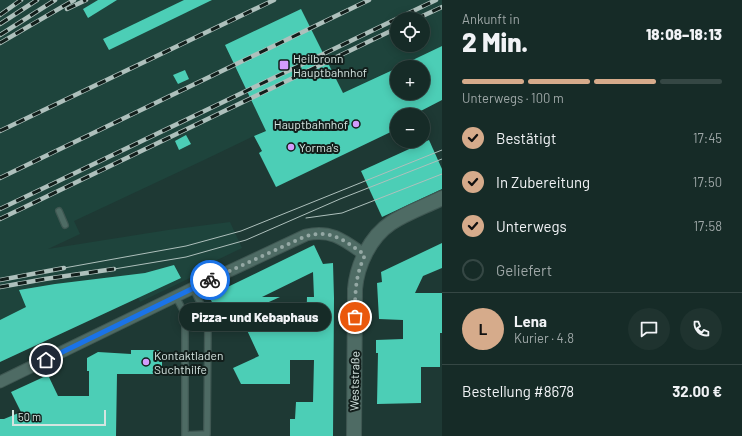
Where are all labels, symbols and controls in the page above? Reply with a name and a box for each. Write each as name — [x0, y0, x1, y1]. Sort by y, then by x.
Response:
text: Ankunft in — [462, 11, 520, 27]
map controls — [390, 12, 430, 148]
button: locate — [390, 12, 430, 52]
text: 18:08–18:13 — [646, 25, 722, 43]
text: 2 Min. — [462, 26, 528, 57]
place label: Heilbronn Hauptbahnhof — [293, 51, 367, 79]
marker: Heilbronn Hauptbahnhof — [278, 59, 290, 71]
button: + — [390, 60, 430, 100]
text: Unterwegs · 100 m — [462, 90, 564, 106]
button: − — [390, 108, 430, 148]
place label: Hauptbahnhof — [274, 117, 348, 131]
marker: Hauptbahnhof — [351, 119, 361, 129]
icon: check — [462, 127, 484, 149]
text: Bestätigt — [496, 129, 556, 147]
text: 17:45 — [693, 130, 722, 146]
place label: Yorma's — [299, 140, 339, 154]
marker: Yorma's — [286, 142, 296, 152]
icon: check — [462, 171, 484, 193]
text: In Zubereitung — [496, 173, 590, 191]
text: 17:50 — [693, 174, 722, 190]
icon: check — [462, 215, 484, 237]
text: Unterwegs — [496, 217, 567, 235]
text: 17:58 — [693, 218, 722, 234]
courier — [190, 260, 230, 300]
text: Geliefert — [496, 261, 552, 279]
icon: bike — [199, 269, 221, 291]
pin — [338, 300, 372, 334]
callout: Pizza- und Kebaphaus — [179, 303, 331, 331]
icon: bag — [344, 306, 366, 328]
button: chat — [628, 308, 670, 350]
button: phone — [680, 308, 722, 350]
text: Pizza- und Kebaphaus — [192, 309, 318, 325]
text: Lena — [514, 312, 547, 330]
text: L — [479, 320, 487, 338]
text: Kurier · 4.8 — [514, 330, 574, 346]
pin — [29, 343, 63, 377]
place label: Kontaktladen Suchthilfe — [154, 348, 223, 376]
icon: home — [35, 349, 57, 371]
street label: Weststraße — [346, 351, 362, 411]
marker: Kontaktladen Suchthilfe — [141, 357, 151, 367]
text: Bestellung #8678 — [462, 382, 574, 400]
text: 32.00 € — [672, 382, 722, 400]
scale bar — [12, 408, 106, 427]
text: 50 m — [18, 410, 41, 423]

